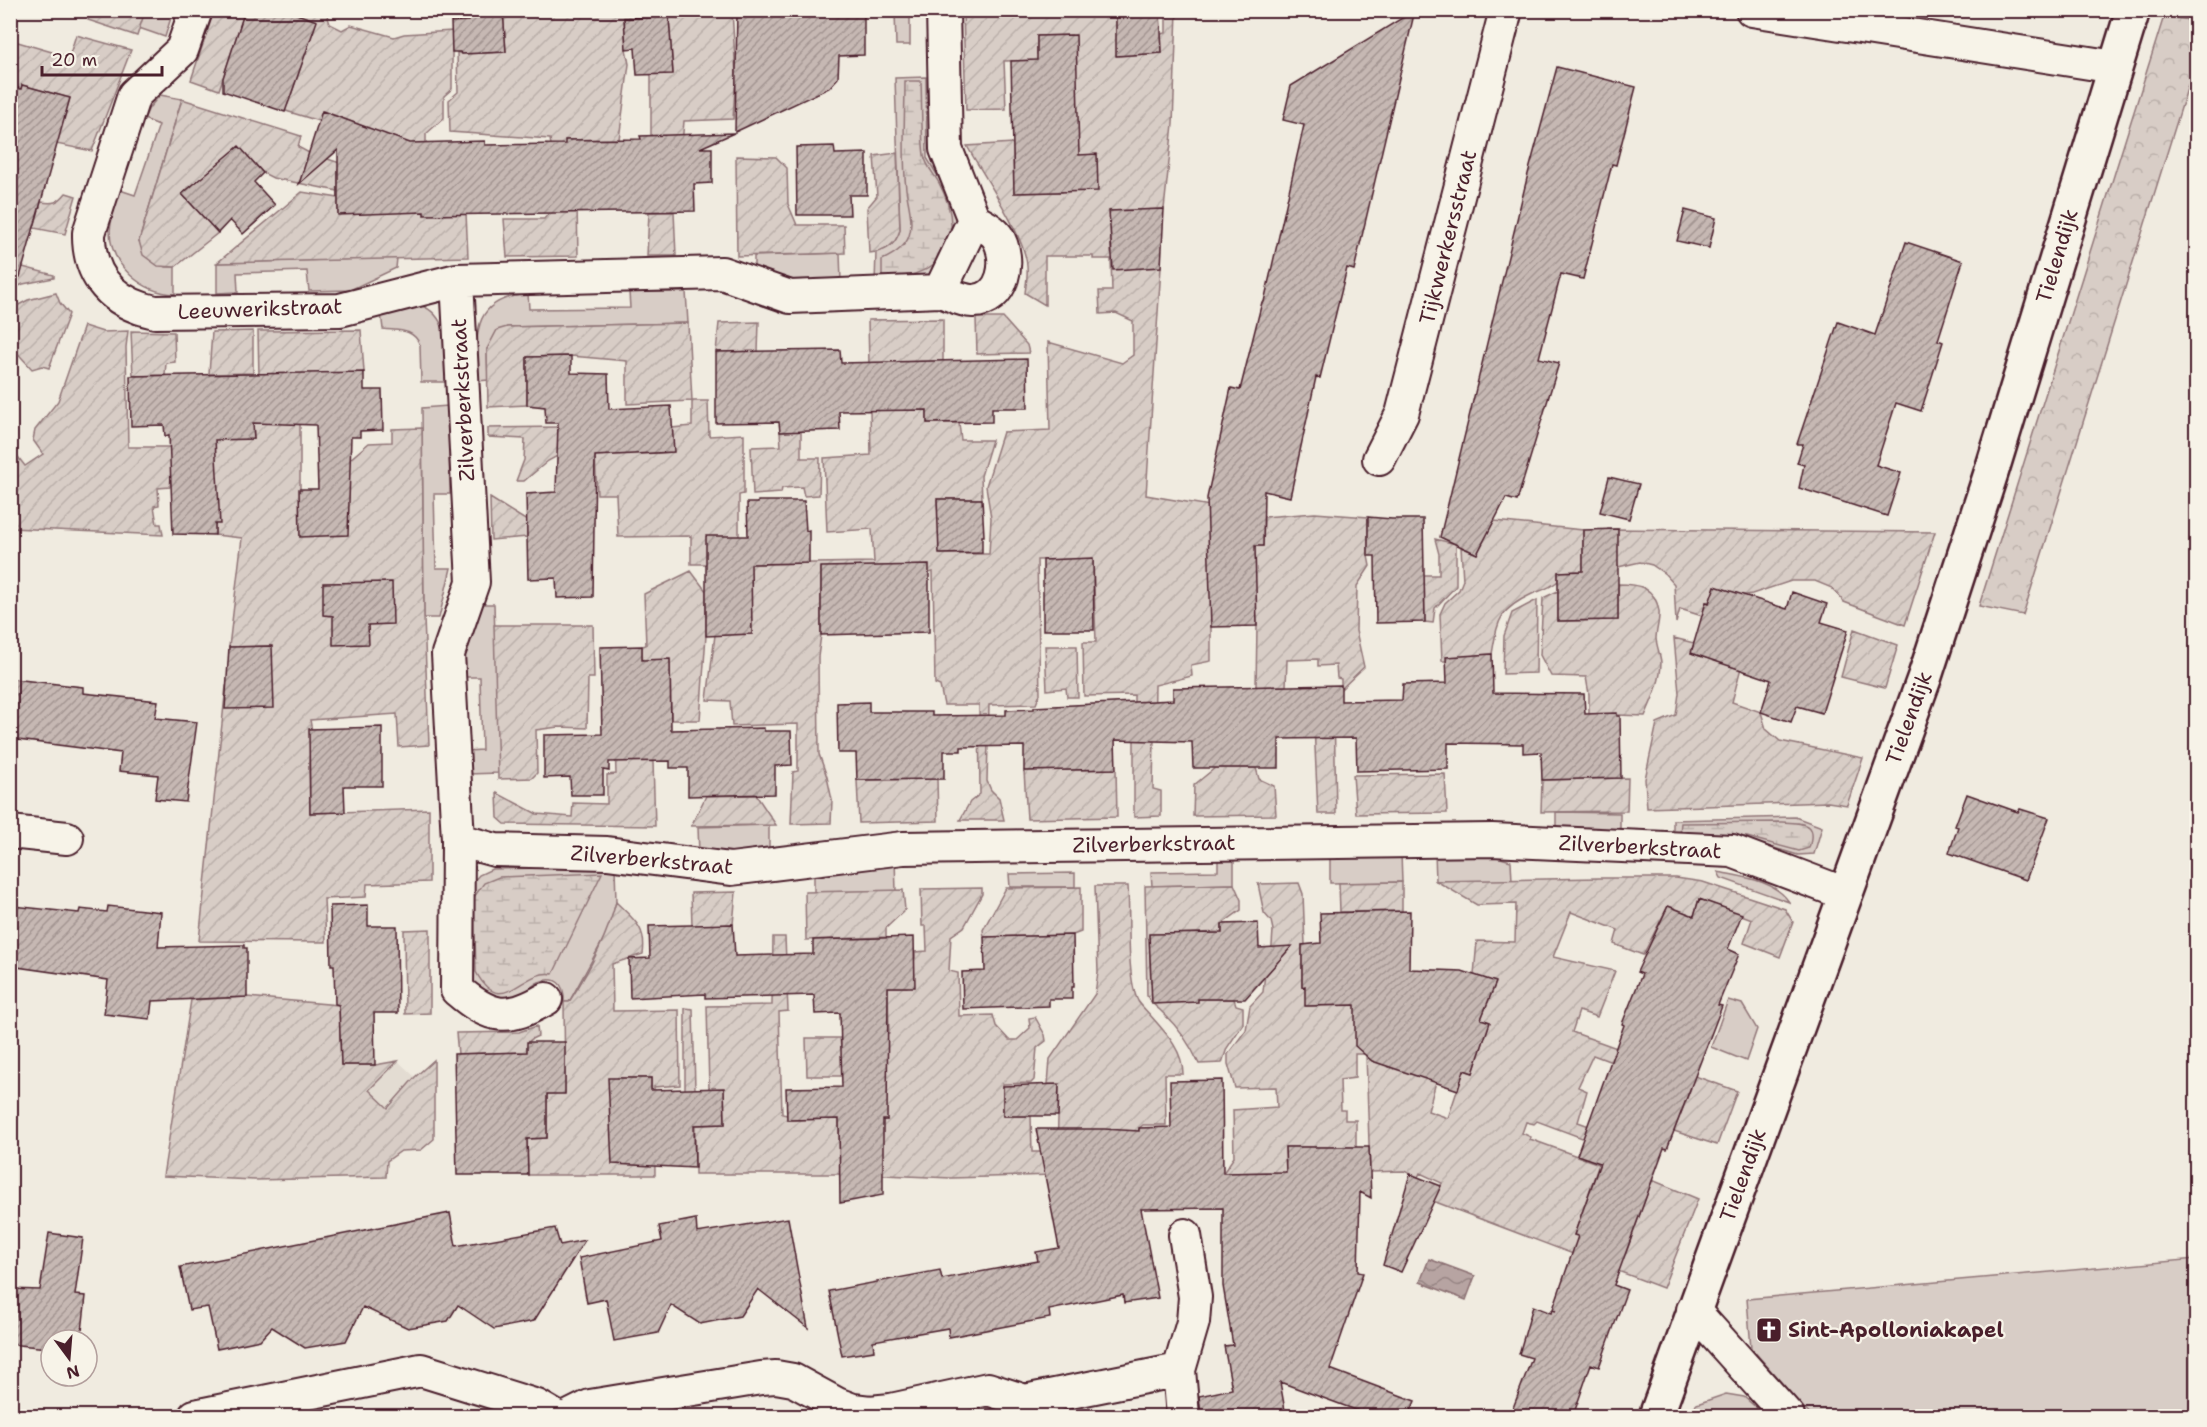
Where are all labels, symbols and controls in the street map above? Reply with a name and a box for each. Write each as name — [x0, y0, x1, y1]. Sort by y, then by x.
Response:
scale bar — [42, 39, 162, 77]
text: 20 m — [51, 48, 97, 72]
street label: Tijkwerkersstraat — [1413, 147, 1483, 327]
street label: Tielendijk — [2029, 205, 2085, 307]
street label: Leeuwerikstraat — [177, 292, 343, 326]
street label: Zilverberkstraat — [445, 318, 481, 482]
street label: Tielendijk — [1879, 667, 1939, 769]
street label: Zilverberkstraat — [1072, 829, 1236, 859]
street label: Zilverberkstraat — [1558, 829, 1722, 865]
street label: Zilverberkstraat — [569, 839, 735, 881]
street label: Tielendijk — [1713, 1124, 1773, 1226]
church icon: Sint-Apolloniakapel — [1754, 1315, 1784, 1345]
place label: Sint-Apolloniakapel — [1788, 1316, 2004, 1344]
north arrow — [39, 1328, 99, 1388]
text: N — [64, 1360, 82, 1384]

